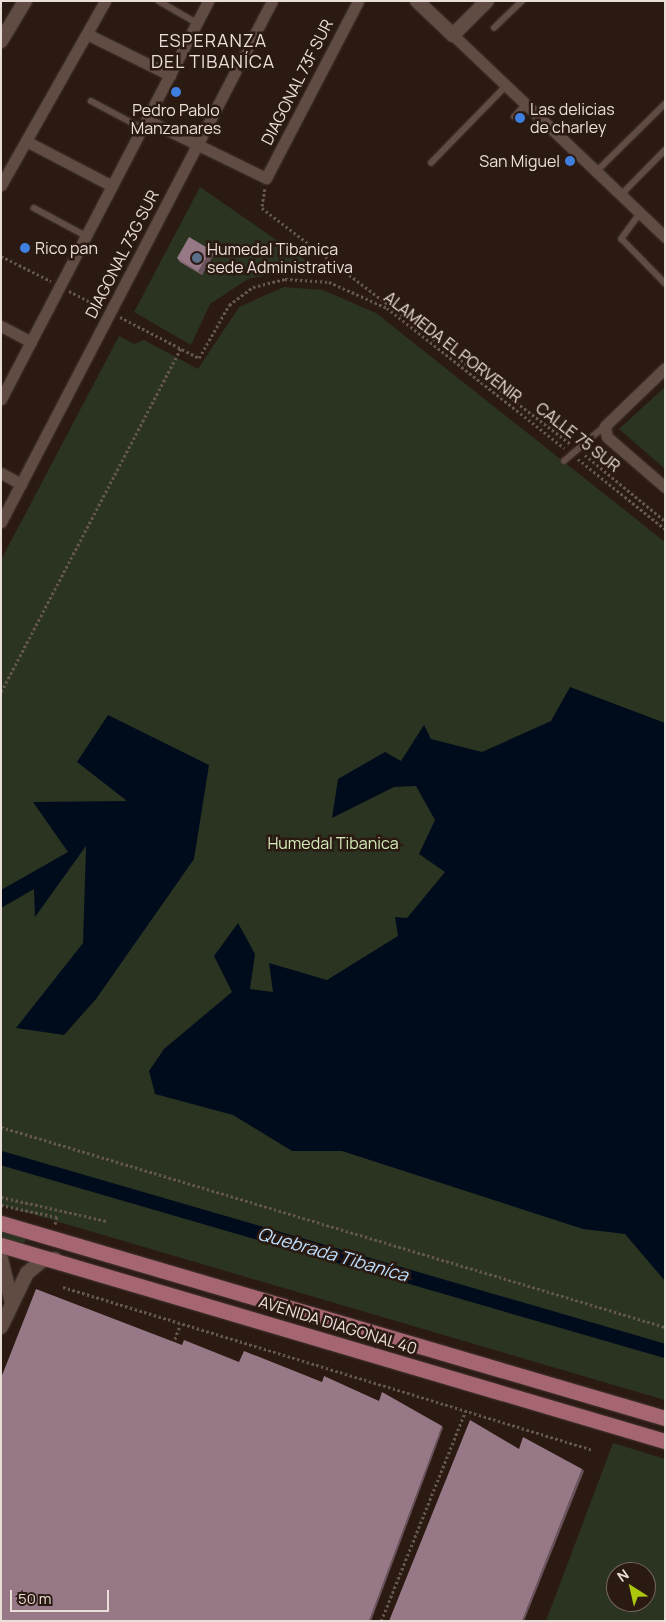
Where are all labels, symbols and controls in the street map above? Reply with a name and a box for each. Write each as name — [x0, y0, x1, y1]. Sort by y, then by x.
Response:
street label: DIAGONAL 73F SUR — [257, 16, 337, 148]
district label: ESPERANZA DEL TIBANÍCA — [149, 30, 277, 72]
marker: Pedro Pablo Manzanares — [170, 86, 182, 98]
place label: Las delicias de charley — [530, 99, 615, 137]
place label: Pedro Pablo Manzanares — [131, 100, 221, 138]
marker: Las delicias de charley — [514, 112, 526, 124]
place label: San Miguel — [479, 151, 560, 171]
marker: San Miguel — [564, 155, 576, 167]
street label: DIAGONAL 73G SUR — [81, 186, 163, 322]
place label: Rico pan — [35, 238, 98, 258]
place label: Humedal Tibanica sede Administrativa — [207, 239, 353, 277]
marker: Rico pan — [19, 242, 31, 254]
marker: Humedal Tibanica sede Administrativa — [191, 252, 203, 264]
street label: ALAMEDA EL PORVENIR — [380, 287, 526, 407]
street label: CALLE 75 SUR — [532, 398, 624, 476]
park label: Humedal Tibanica — [267, 833, 399, 853]
water label: Quebrada Tibaníca — [255, 1222, 411, 1286]
street label: AVENIDA DIAGONAL 40 — [256, 1292, 420, 1358]
north arrow — [606, 1562, 656, 1612]
text: N — [613, 1564, 632, 1586]
scale bar — [12, 1580, 111, 1612]
text: 50 m — [18, 1588, 52, 1609]

